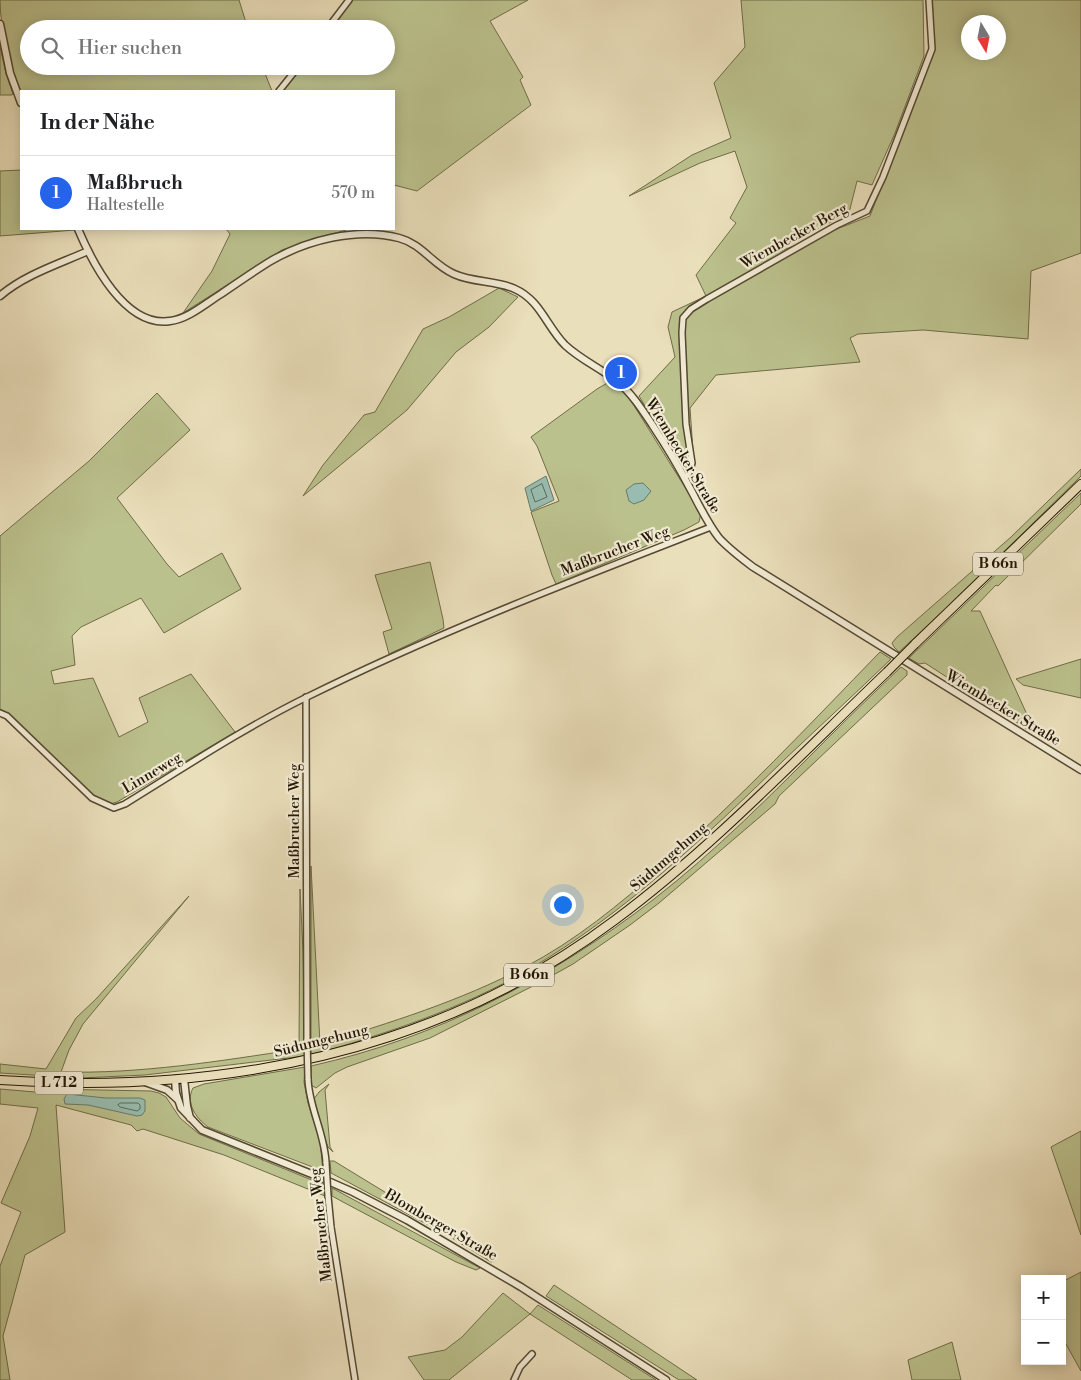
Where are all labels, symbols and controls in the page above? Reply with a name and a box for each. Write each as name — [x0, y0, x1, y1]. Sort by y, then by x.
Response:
north arrow — [961, 15, 1006, 60]
search box — [20, 20, 395, 75]
icon: search — [38, 34, 66, 62]
text: Hier suchen — [78, 36, 182, 60]
text: In der Nähe — [40, 110, 155, 136]
text: Maßbruch — [87, 171, 183, 195]
text: 1 — [52, 183, 60, 203]
text: 570 m — [331, 183, 375, 203]
text: Haltestelle — [87, 195, 165, 215]
street label: Wiembecker Berg — [736, 199, 851, 274]
pin: 1 — [605, 354, 637, 392]
street label: Wiembecker Straße — [641, 394, 725, 517]
street label: Maßbrucher Weg — [558, 521, 672, 580]
road number: B 66n — [973, 552, 1023, 576]
street label: Wiembecker Straße — [941, 666, 1064, 750]
street label: Linneweg — [119, 748, 185, 798]
street label: Maßbrucher Weg — [285, 763, 304, 878]
street label: Südumgehung — [626, 818, 712, 896]
your location — [550, 892, 576, 918]
road number: B 66n — [504, 964, 554, 986]
street label: Südumgehung — [272, 1020, 370, 1062]
road number: L 712 — [35, 1072, 83, 1094]
street label: Maßbrucher Weg — [306, 1167, 336, 1283]
street label: Blomberger Straße — [380, 1184, 501, 1265]
map controls — [1021, 1275, 1066, 1365]
button: + — [1021, 1275, 1066, 1320]
button: − — [1021, 1320, 1066, 1365]

